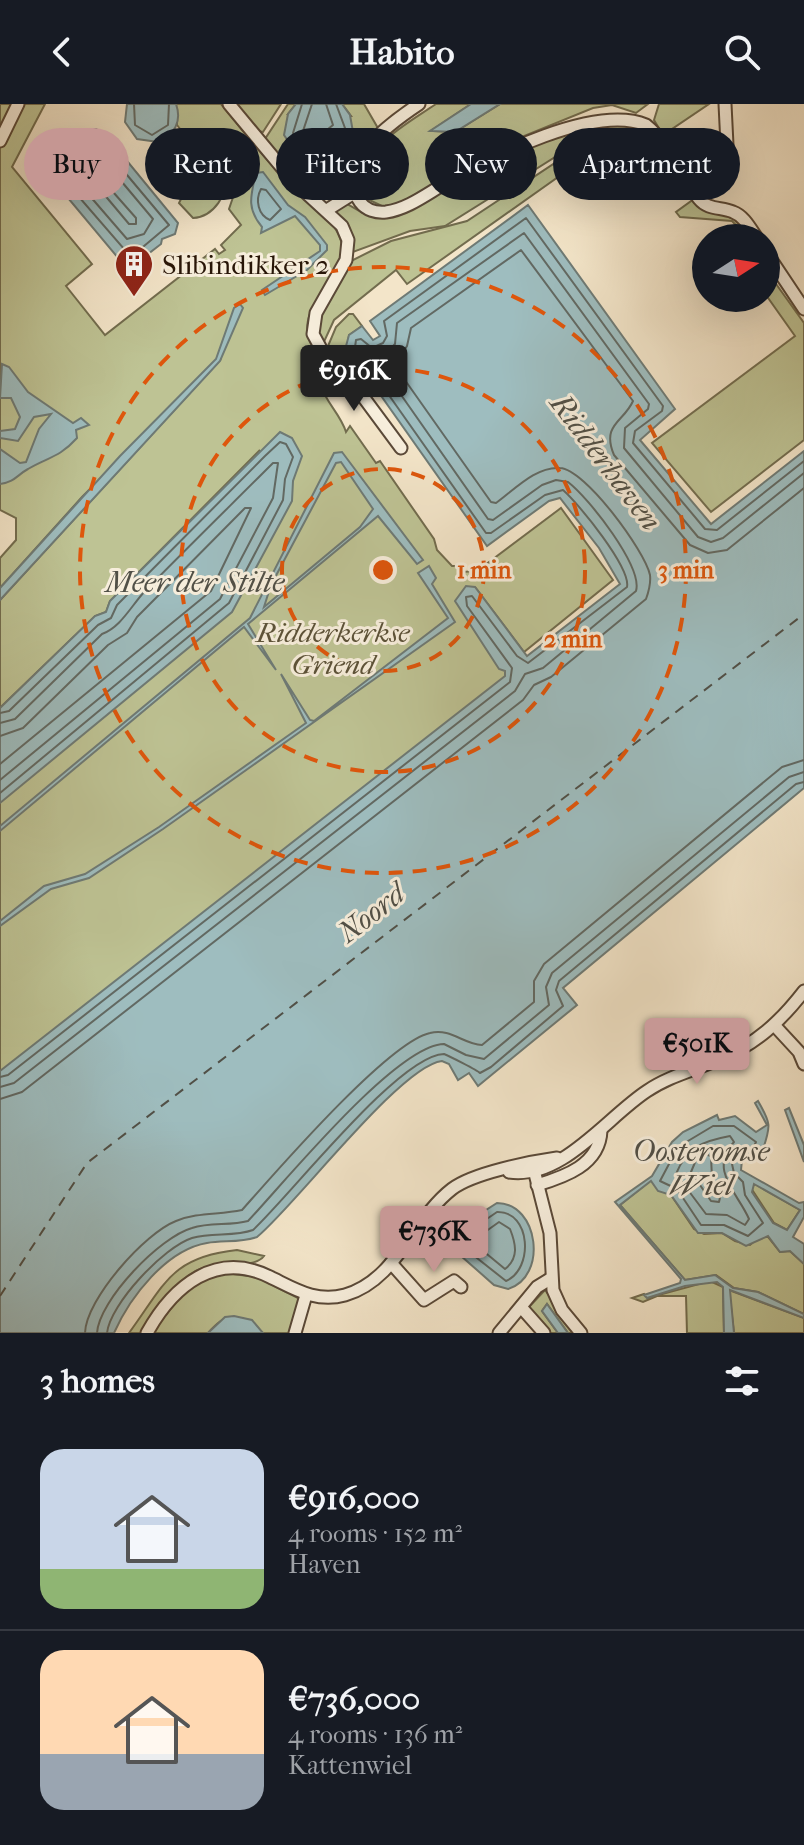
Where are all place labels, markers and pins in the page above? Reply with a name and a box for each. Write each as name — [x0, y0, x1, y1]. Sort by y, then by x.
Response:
building icon: Slibindikker 2 — [113, 243, 155, 298]
place label: Slibindikker 2 — [162, 248, 329, 281]
pin: €916K — [298, 345, 410, 413]
centre of rings — [369, 556, 397, 584]
pin: €501K — [641, 1018, 753, 1086]
pin: €736K — [378, 1206, 490, 1274]

